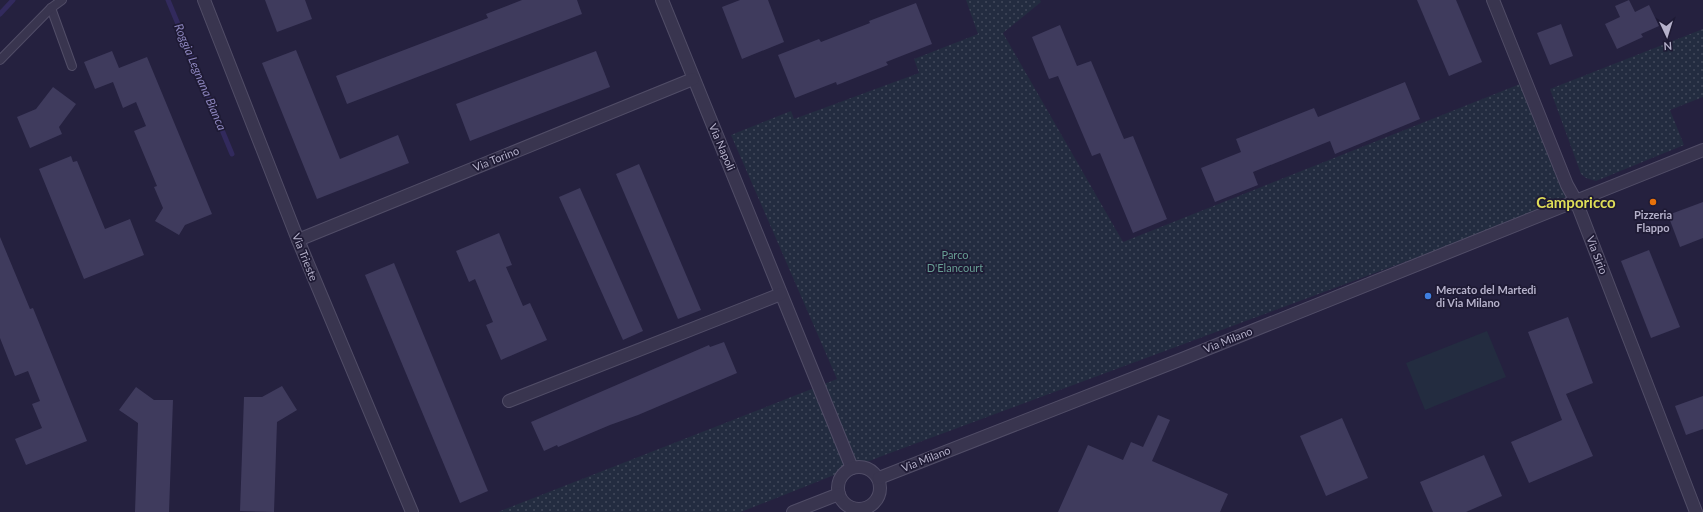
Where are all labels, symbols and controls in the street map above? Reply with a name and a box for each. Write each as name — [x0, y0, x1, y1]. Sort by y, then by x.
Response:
north arrow — [1647, 16, 1687, 56]
water label: Roggia Legnana Bianca — [171, 21, 230, 132]
text: N — [1663, 40, 1672, 53]
street label: Via Napoli — [707, 121, 738, 173]
street label: Via Torino — [471, 143, 521, 174]
district label: Camporicco — [1536, 193, 1616, 211]
marker: Pizzeria Flappo — [1648, 197, 1658, 207]
place label: Pizzeria Flappo — [1634, 208, 1672, 234]
street label: Via Trieste — [290, 231, 321, 283]
street label: Via Sirio — [1584, 234, 1611, 276]
park label: Parco D'Elancourt — [927, 248, 983, 274]
place label: Mercato del Martedì di Via Milano — [1436, 283, 1537, 309]
marker: Mercato del Martedì di Via Milano — [1423, 291, 1433, 301]
street label: Via Milano — [1201, 324, 1254, 355]
street label: Via Milano — [899, 443, 952, 474]

